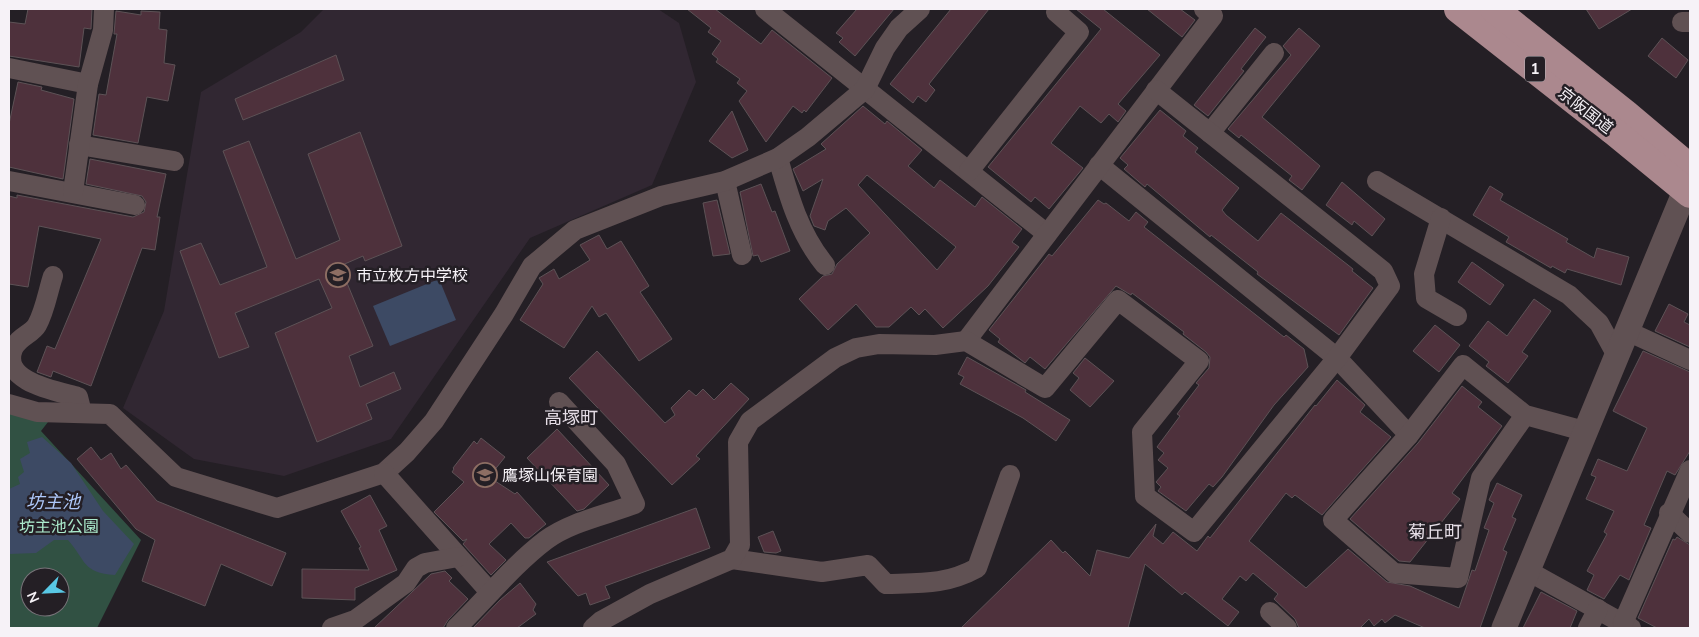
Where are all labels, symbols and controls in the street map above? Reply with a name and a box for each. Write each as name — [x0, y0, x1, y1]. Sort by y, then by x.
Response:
road number: 1 — [1525, 56, 1545, 82]
street label: 京阪国道 — [1553, 82, 1617, 139]
school or university icon: 市立枚方中学校 — [325, 262, 351, 288]
place label: 市立枚方中学校 — [356, 265, 468, 287]
district label: 高塚町 — [544, 406, 598, 430]
school or university icon: 鷹塚山保育園 — [472, 462, 498, 488]
place label: 鷹塚山保育園 — [502, 465, 598, 487]
water label: 坊主池 — [26, 490, 82, 514]
park label: 坊主池公園 — [19, 516, 99, 538]
district label: 菊丘町 — [1408, 520, 1462, 544]
north arrow — [20, 567, 70, 617]
text: N — [23, 588, 44, 606]

